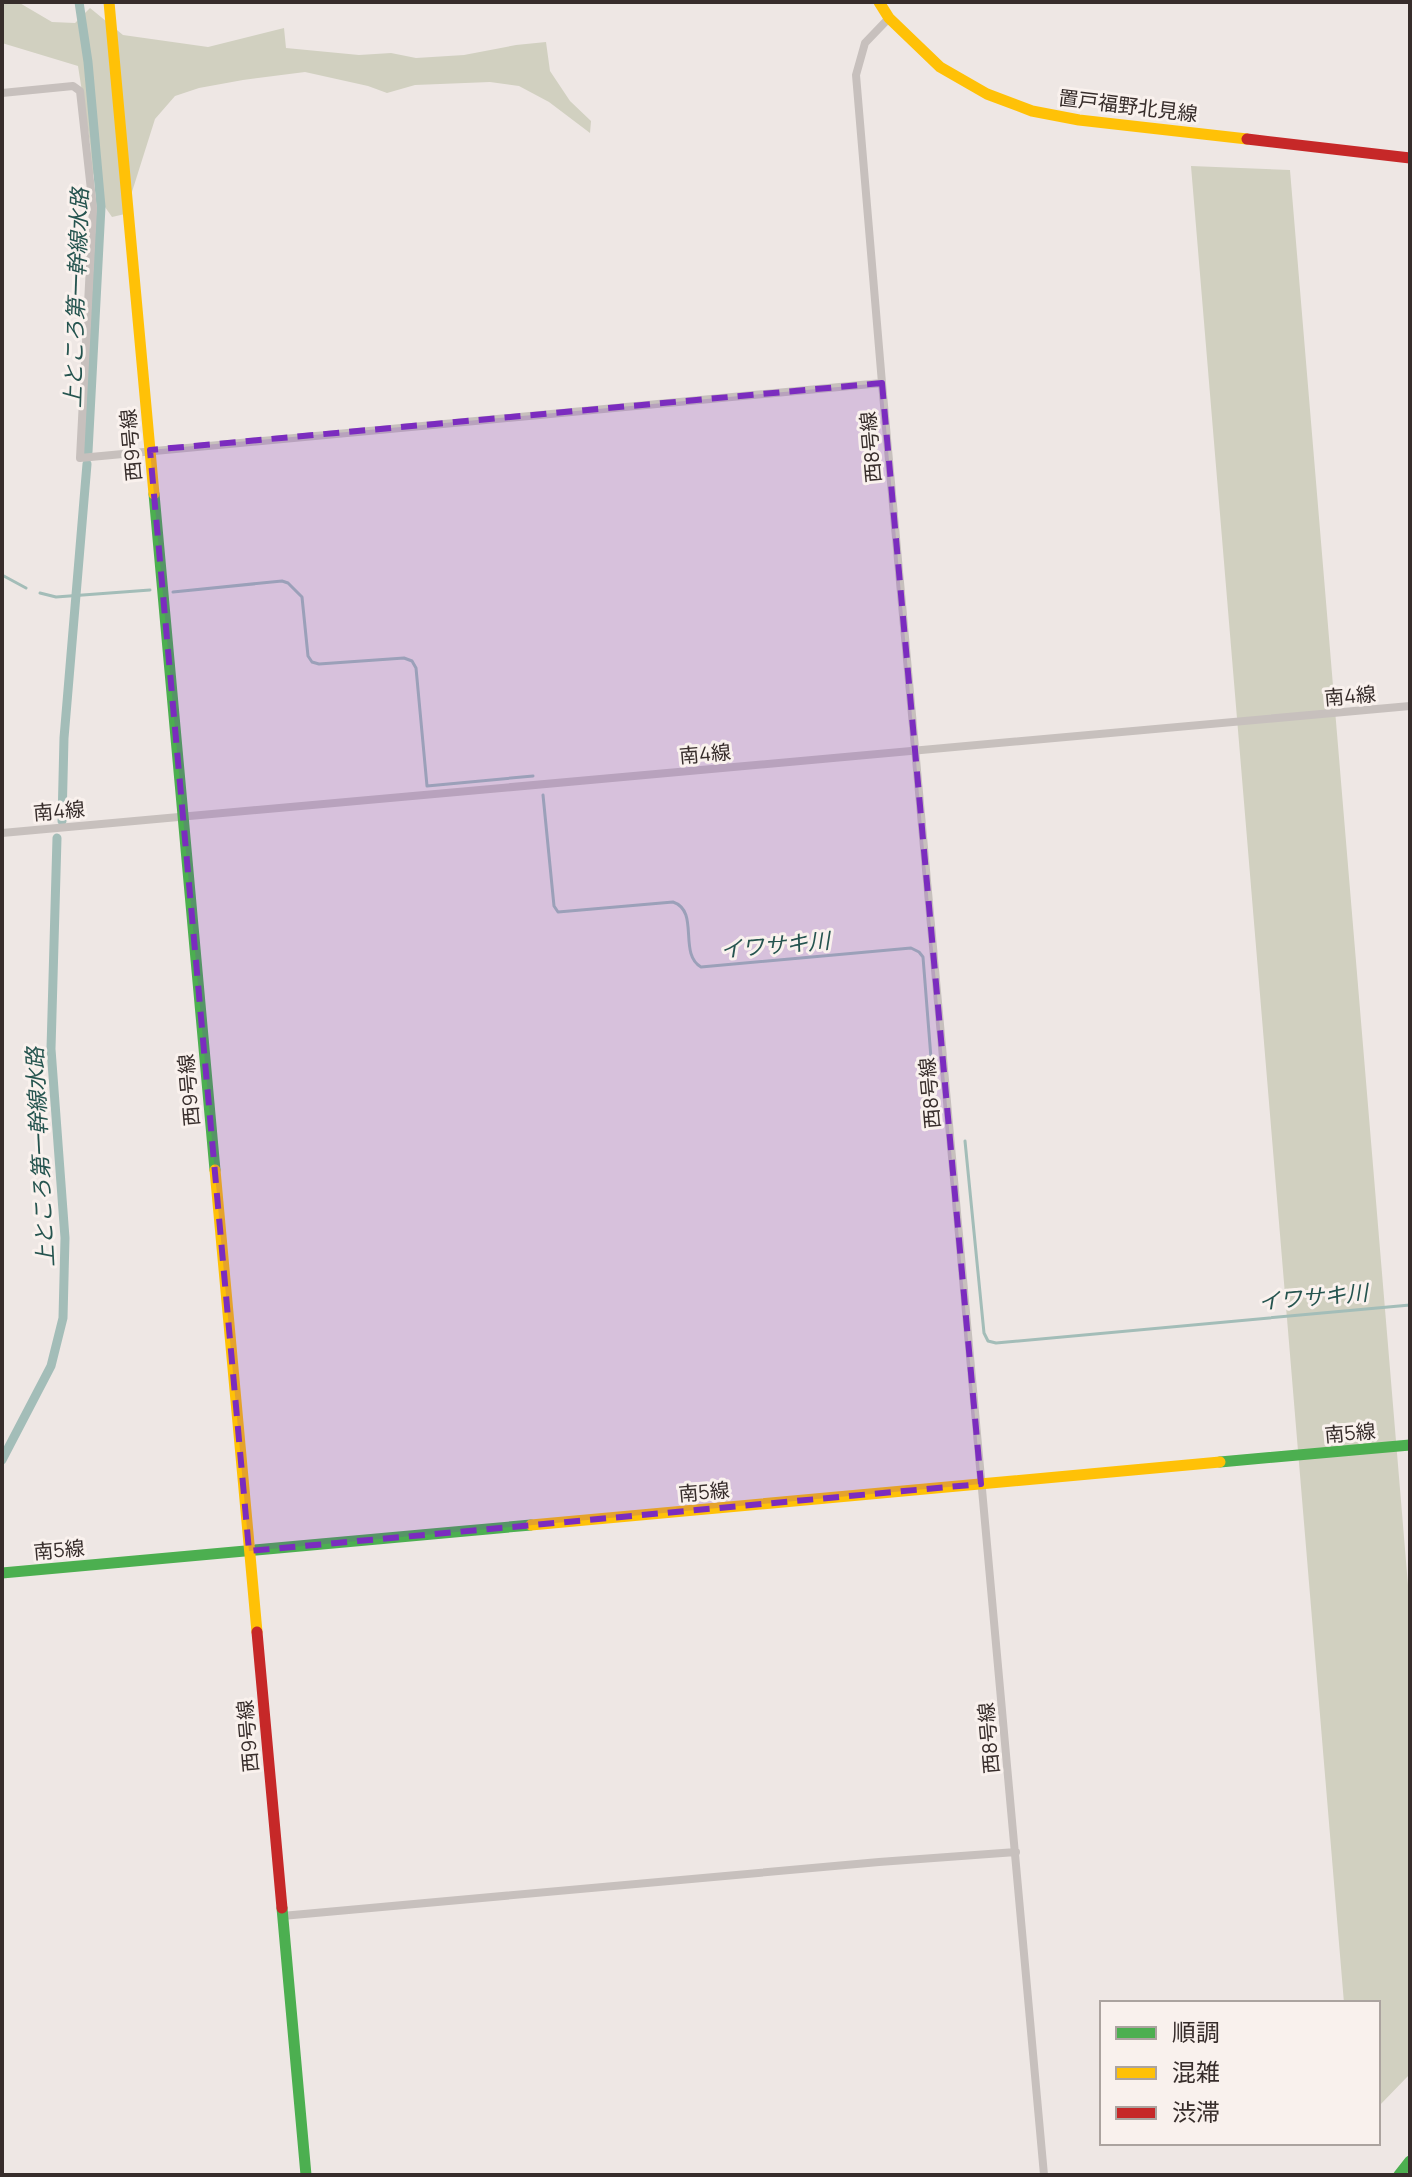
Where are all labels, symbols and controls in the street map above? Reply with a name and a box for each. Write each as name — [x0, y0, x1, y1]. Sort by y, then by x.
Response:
street label: 置戸福野北見線 — [1057, 84, 1199, 127]
water label: 上ところ第一幹線水路 — [57, 186, 95, 408]
street label: 西9号線 — [114, 408, 147, 482]
street label: 西8号線 — [854, 410, 887, 484]
street label: 南4線 — [1323, 680, 1377, 711]
street label: 南4線 — [678, 738, 732, 769]
street label: 南4線 — [32, 795, 86, 826]
water label: イワサキ川 — [719, 925, 833, 965]
water label: 上ところ第一幹線水路 — [19, 1044, 61, 1268]
street label: 西9号線 — [172, 1053, 205, 1127]
street label: 西8号線 — [913, 1056, 946, 1130]
water label: イワサキ川 — [1257, 1277, 1371, 1317]
street label: 南5線 — [1323, 1417, 1377, 1448]
street label: 南5線 — [677, 1476, 731, 1507]
street label: 南5線 — [32, 1534, 86, 1565]
street label: 西9号線 — [231, 1699, 264, 1773]
street label: 西8号線 — [972, 1701, 1005, 1775]
legend — [1100, 2001, 1380, 2145]
text: 順調 — [1172, 2015, 1220, 2048]
text: 混雑 — [1172, 2055, 1220, 2088]
text: 渋滞 — [1172, 2095, 1220, 2128]

